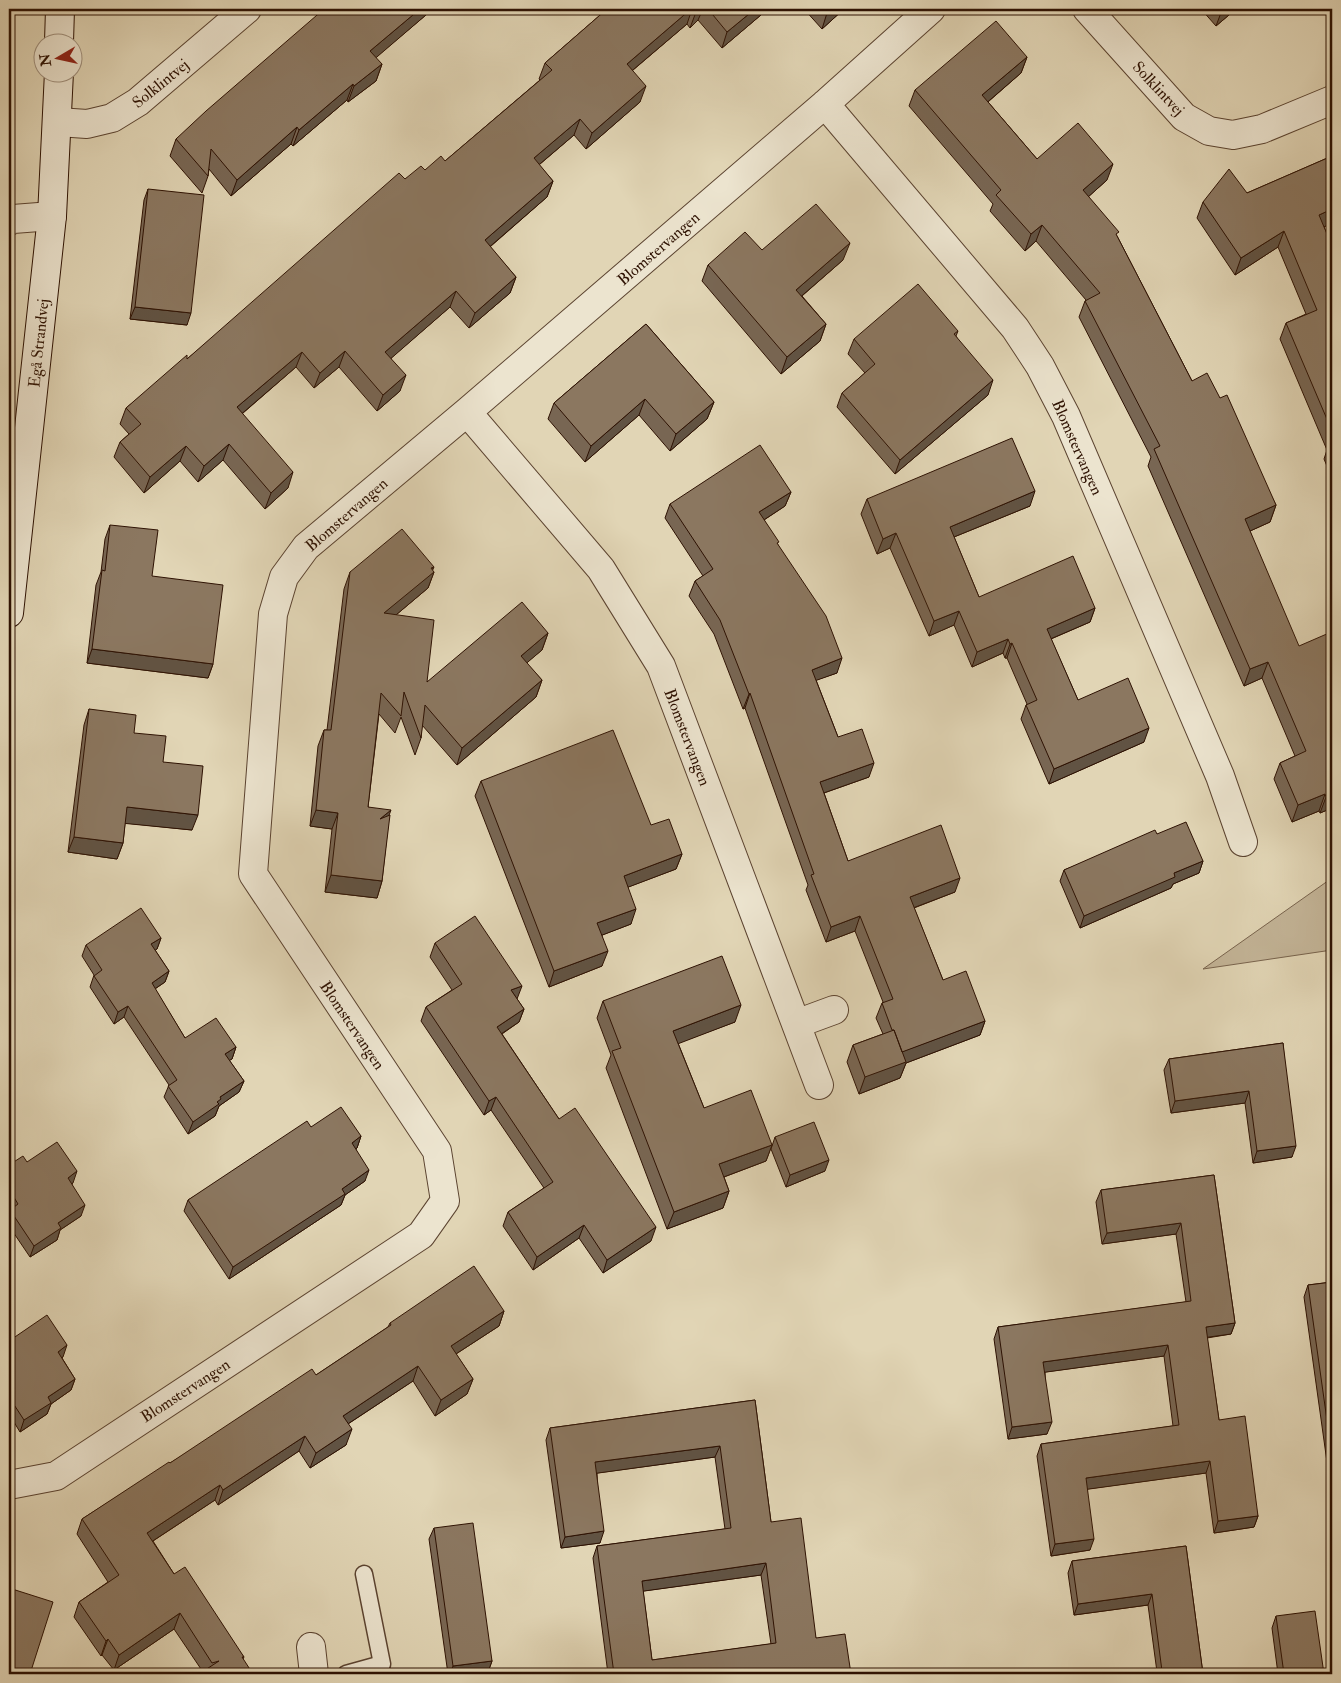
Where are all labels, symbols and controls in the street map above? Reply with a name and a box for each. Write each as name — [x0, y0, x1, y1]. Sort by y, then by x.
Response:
north arrow — [32, 32, 82, 82]
text: N — [36, 52, 55, 68]
street label: Solklintvej — [128, 55, 193, 113]
street label: Solklintvej — [1128, 57, 1188, 120]
street label: Blomstervangen — [613, 208, 704, 290]
street label: Egå Strandvej — [24, 298, 54, 389]
street label: Blomstervangen — [1047, 397, 1107, 498]
street label: Blomstervangen — [301, 474, 392, 556]
street label: Blomstervangen — [659, 686, 715, 789]
street label: Blomstervangen — [315, 977, 389, 1074]
street label: Blomstervangen — [137, 1355, 234, 1427]

